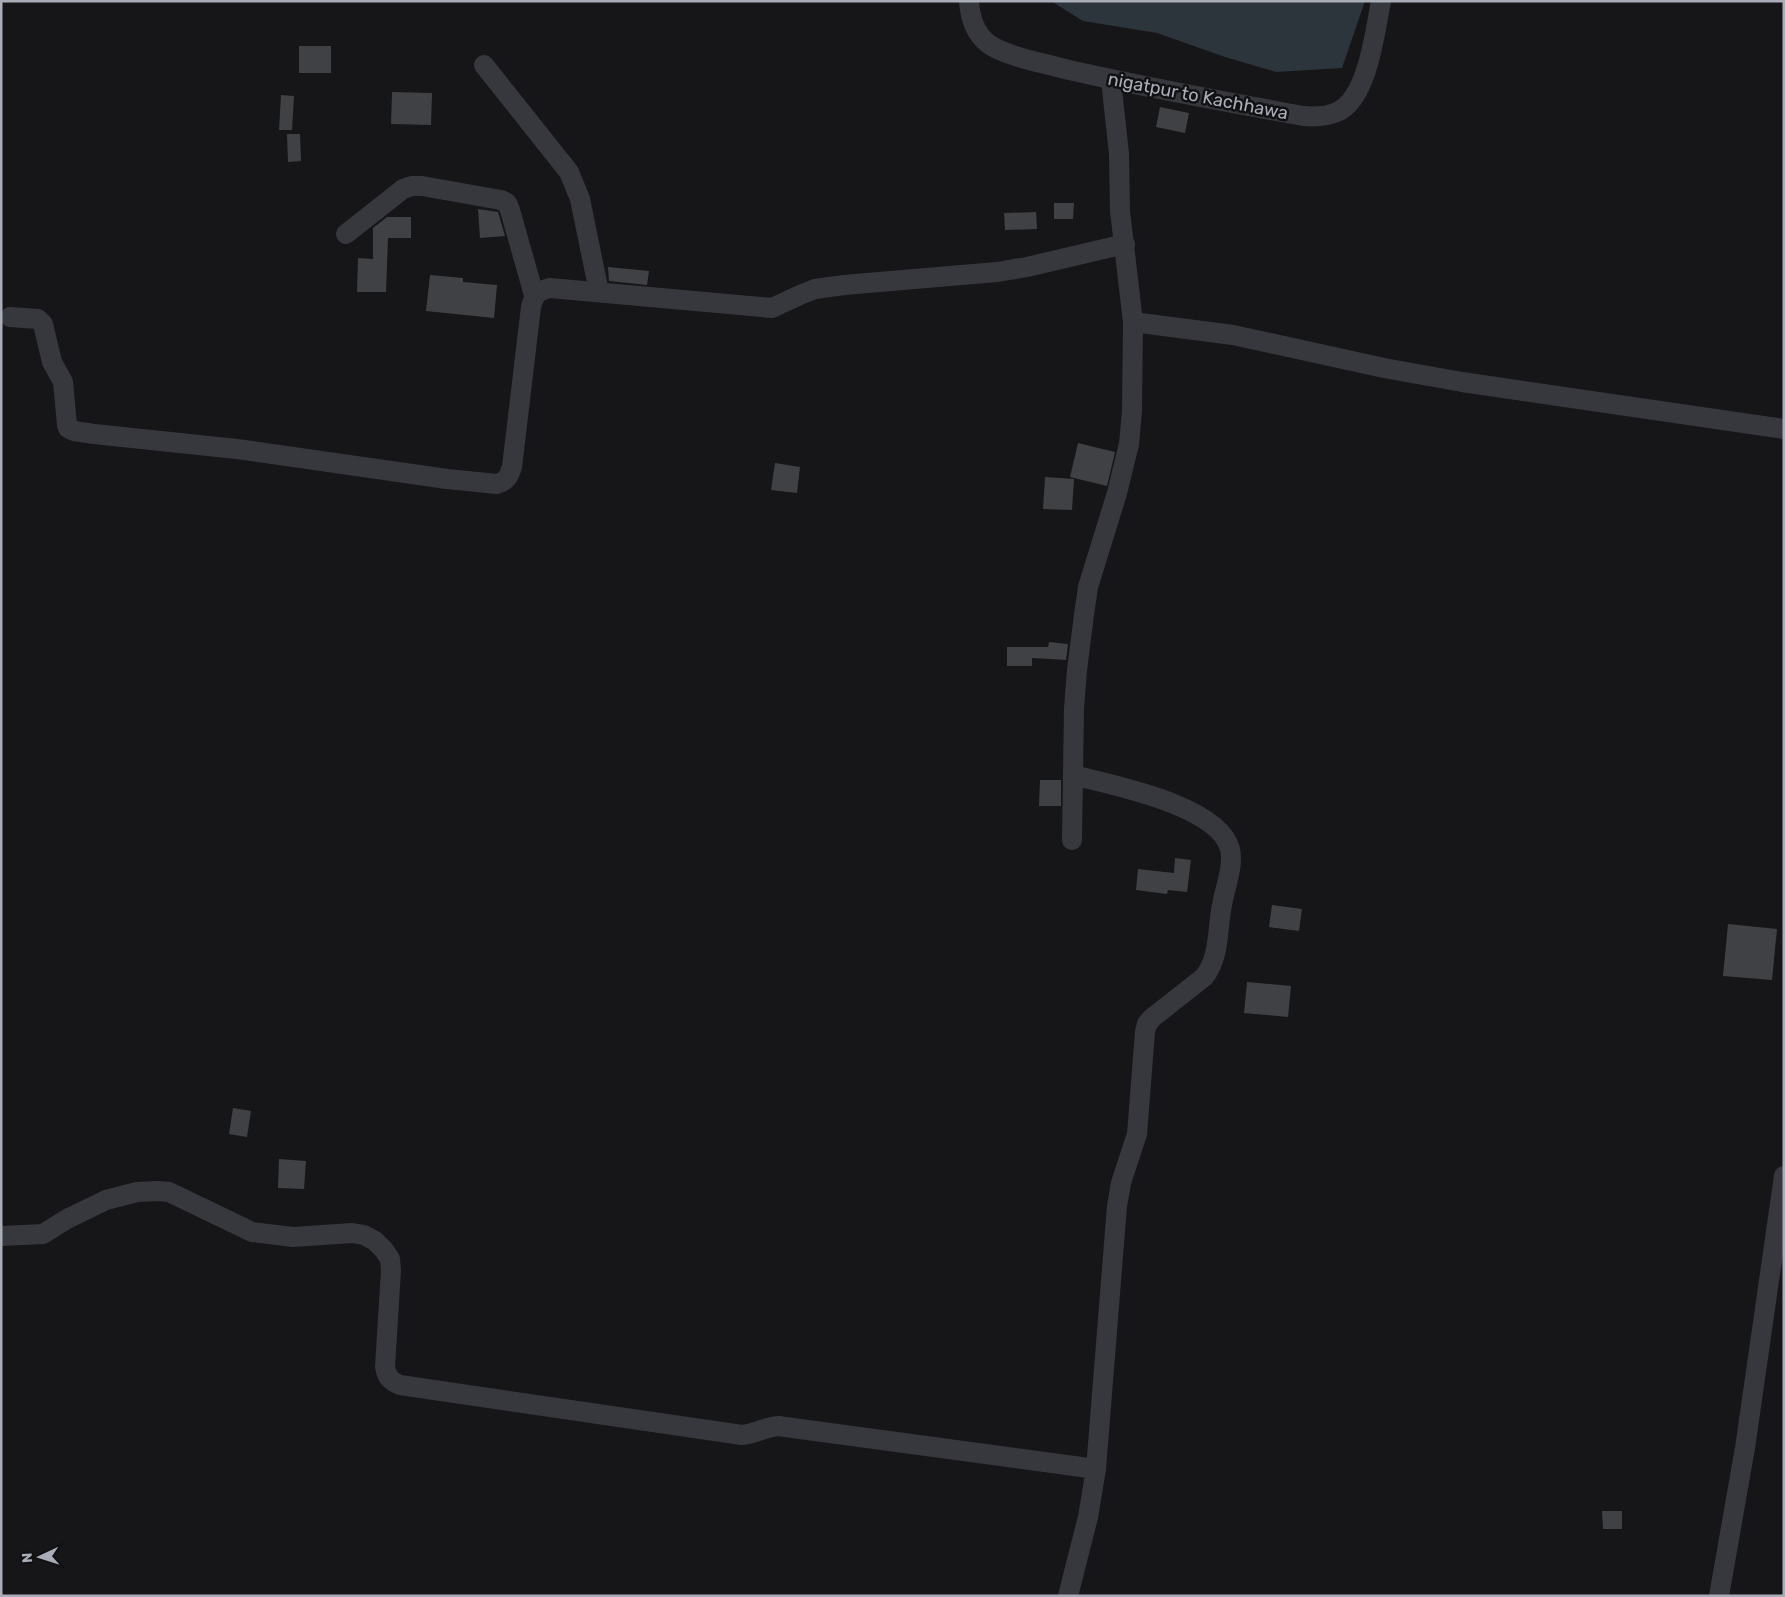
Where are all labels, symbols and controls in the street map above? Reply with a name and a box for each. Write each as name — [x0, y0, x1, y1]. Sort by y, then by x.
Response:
street label: nigatpur to Kachhawa — [1106, 68, 1290, 124]
north arrow — [15, 1532, 65, 1582]
text: N — [19, 1552, 36, 1563]

